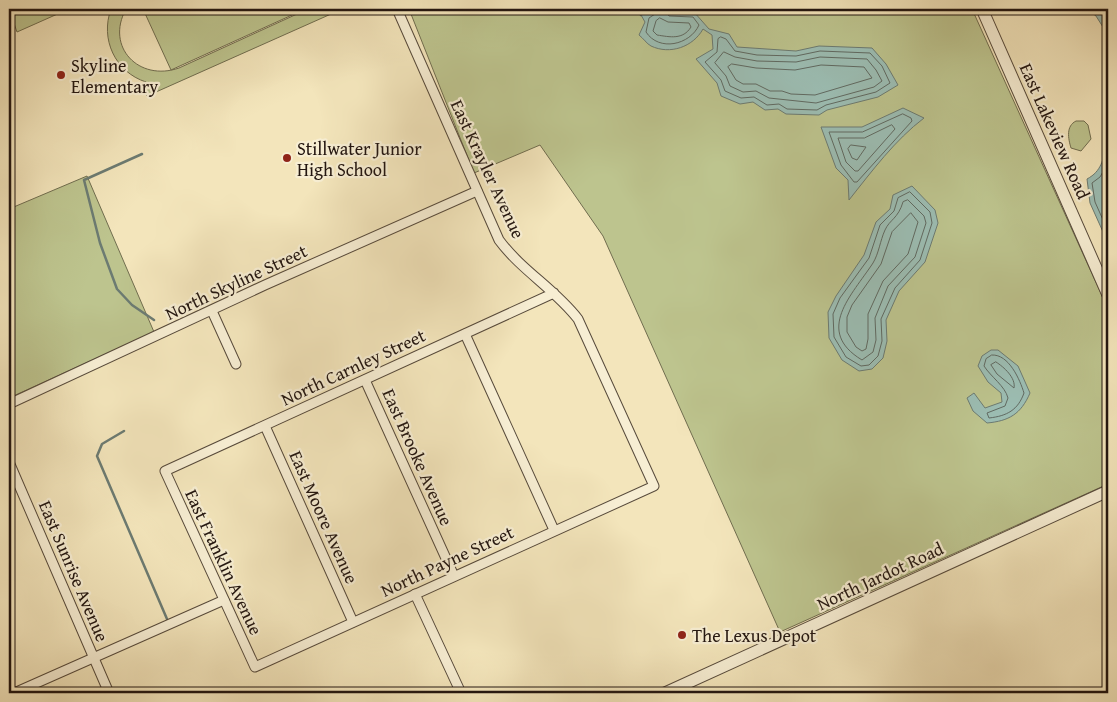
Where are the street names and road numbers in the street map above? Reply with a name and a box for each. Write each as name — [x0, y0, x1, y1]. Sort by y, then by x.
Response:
street label: East Lakeview Road — [1013, 59, 1097, 204]
street label: East Krayler Avenue — [444, 95, 532, 243]
street label: North Skyline Street — [161, 237, 312, 327]
street label: North Carnley Street — [276, 321, 430, 412]
street label: East Brooke Avenue — [376, 384, 460, 530]
street label: East Moore Avenue — [283, 446, 365, 588]
street label: East Franklin Avenue — [178, 485, 270, 639]
street label: East Sunrise Avenue — [32, 496, 116, 646]
street label: North Payne Street — [376, 518, 519, 604]
street label: North Jardot Road — [812, 535, 948, 617]

